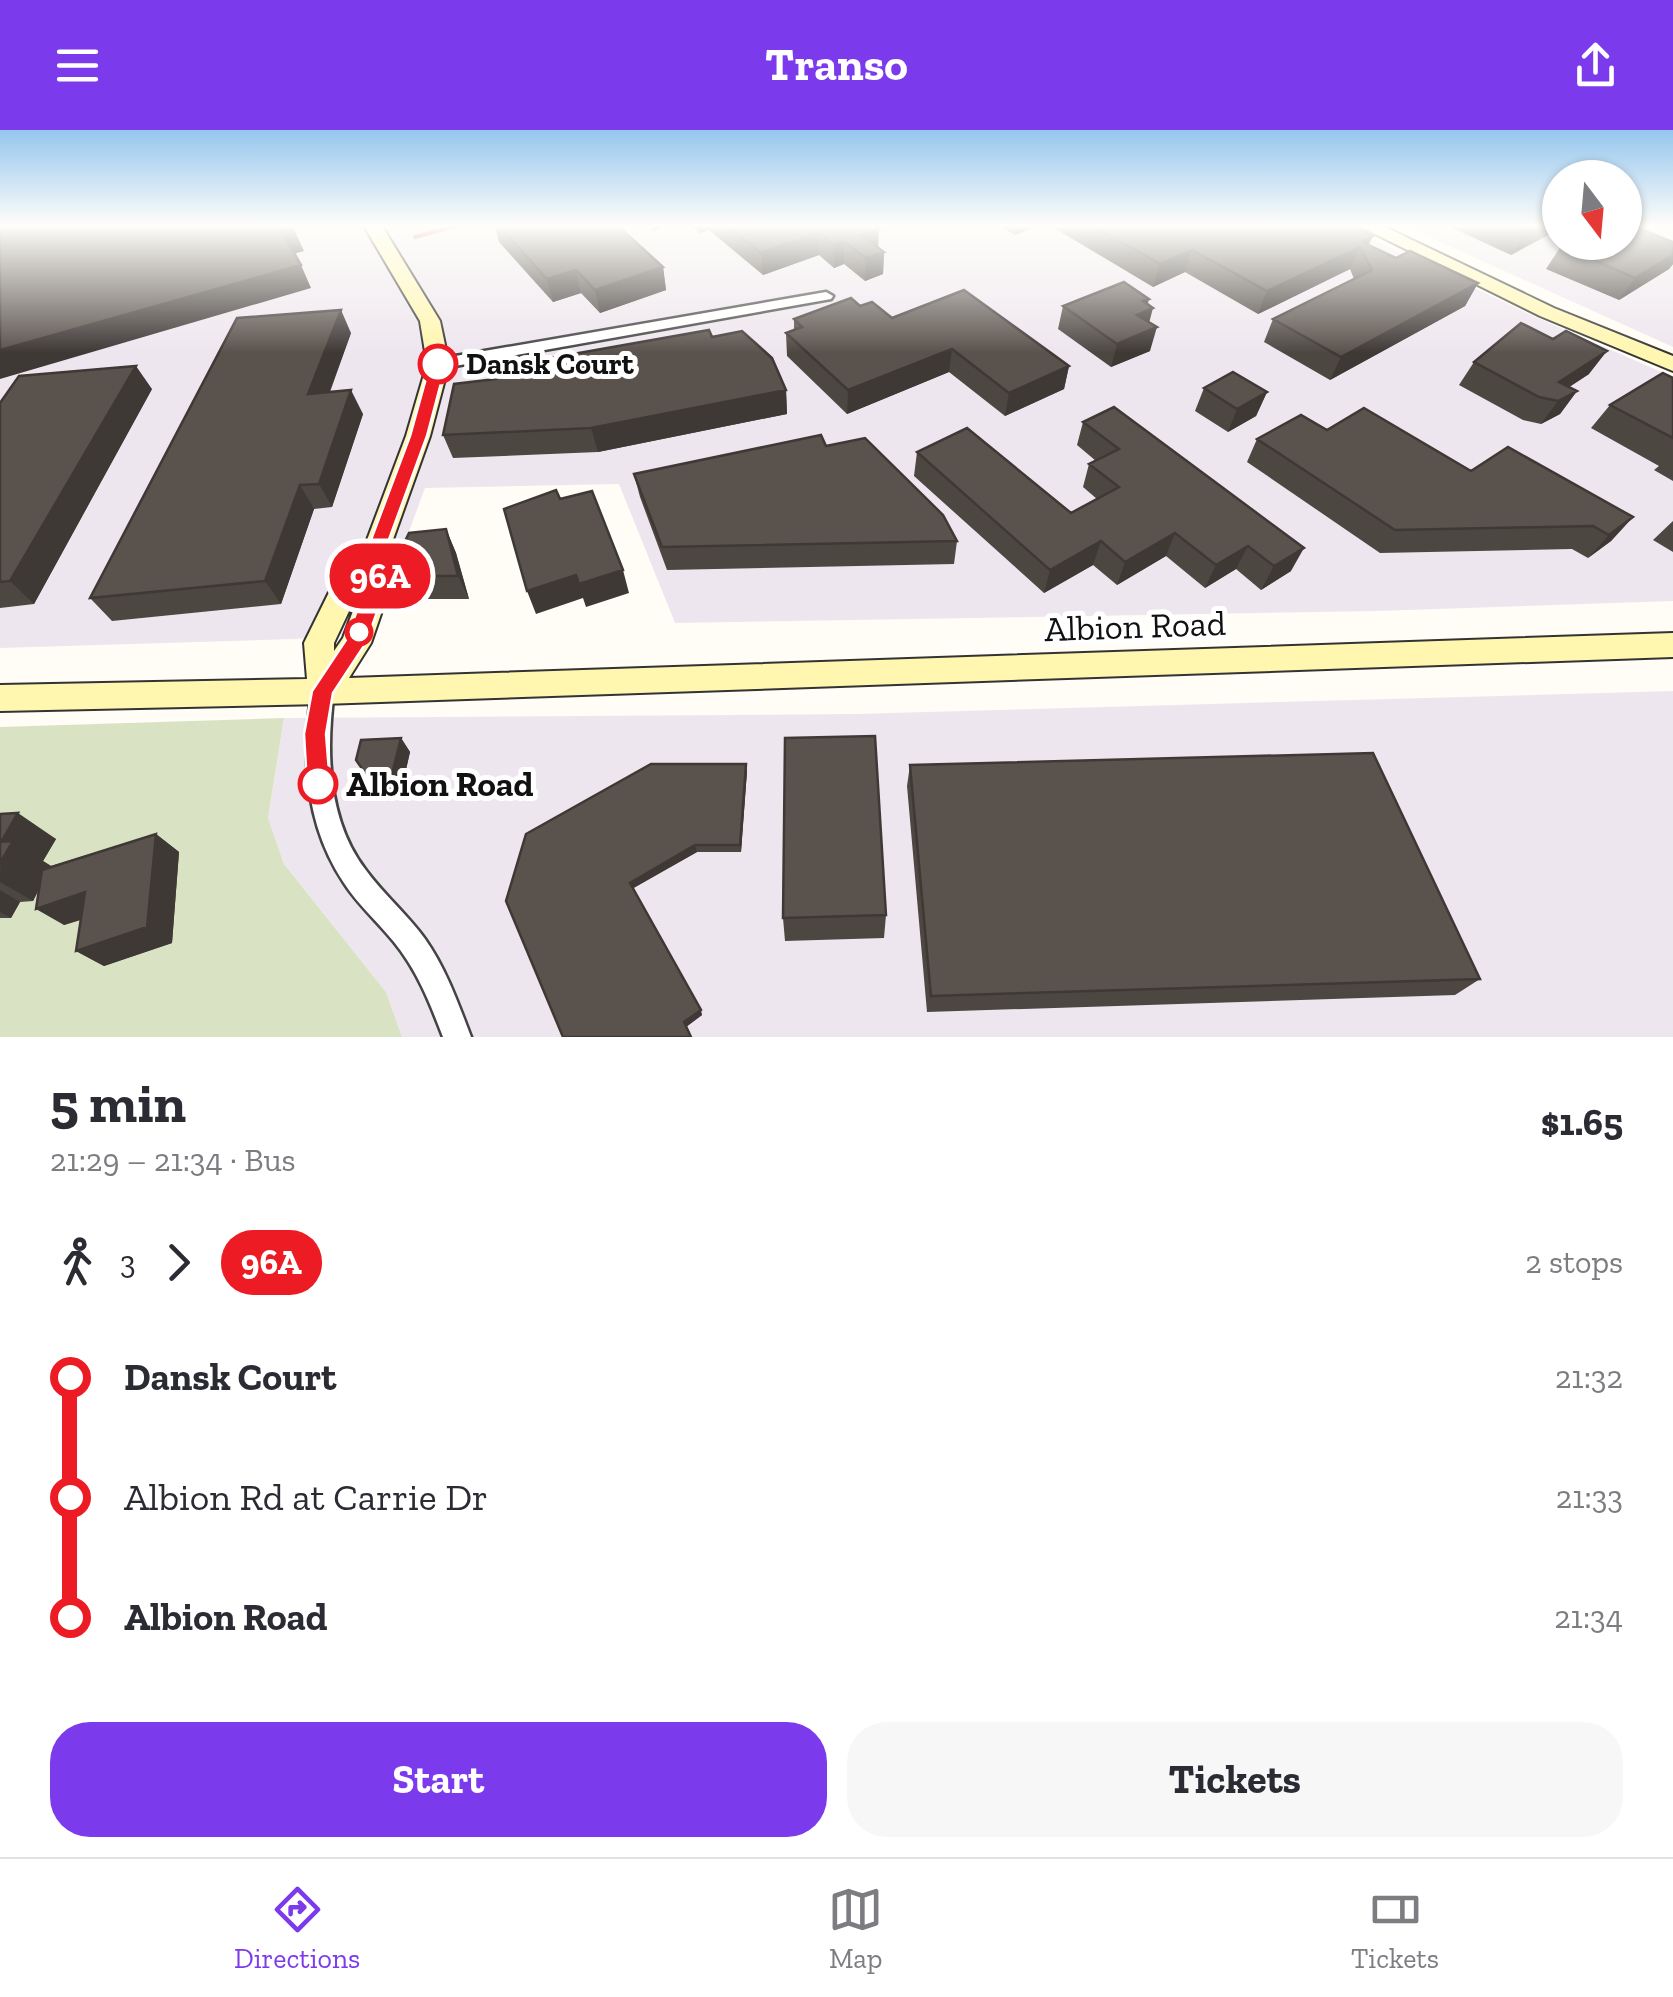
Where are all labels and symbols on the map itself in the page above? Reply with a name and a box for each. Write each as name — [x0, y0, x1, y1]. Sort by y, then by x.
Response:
north arrow — [1542, 160, 1642, 260]
marker: Dansk Court — [419, 345, 457, 383]
place label: Dansk Court — [466, 346, 635, 382]
line badge: 96A — [322, 544, 438, 608]
street label: Albion Road — [1043, 602, 1227, 650]
unlabelled marker — [346, 619, 372, 645]
place label: Albion Road — [346, 763, 533, 805]
marker: Albion Road — [299, 765, 337, 803]

